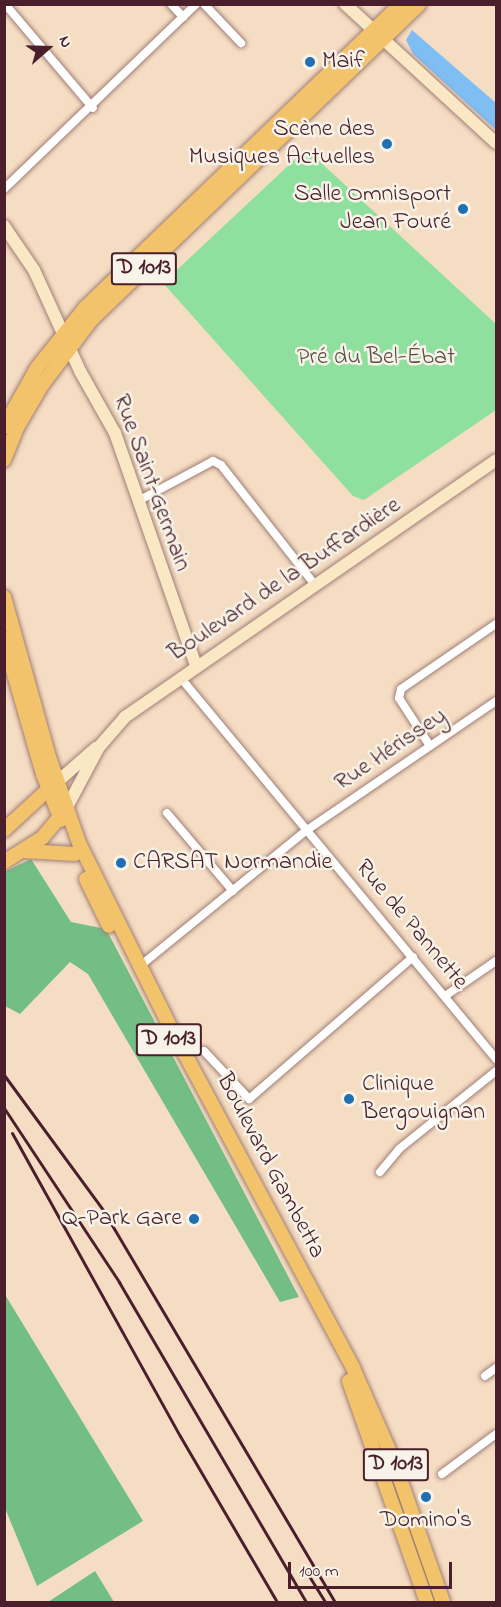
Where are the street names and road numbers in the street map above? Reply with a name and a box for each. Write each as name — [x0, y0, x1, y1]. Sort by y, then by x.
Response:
road number: D 1013 — [110, 250, 178, 288]
street label: Rue Saint-Germain — [106, 391, 196, 575]
street label: Boulevard de la Buffardière — [164, 492, 406, 668]
street label: Rue Hérissey — [330, 702, 452, 798]
street label: Rue de Pannette — [348, 854, 474, 996]
road number: D 1013 — [134, 1021, 204, 1059]
street label: Boulevard Gambetta — [209, 1069, 331, 1263]
road number: D 1013 — [362, 1446, 430, 1484]

